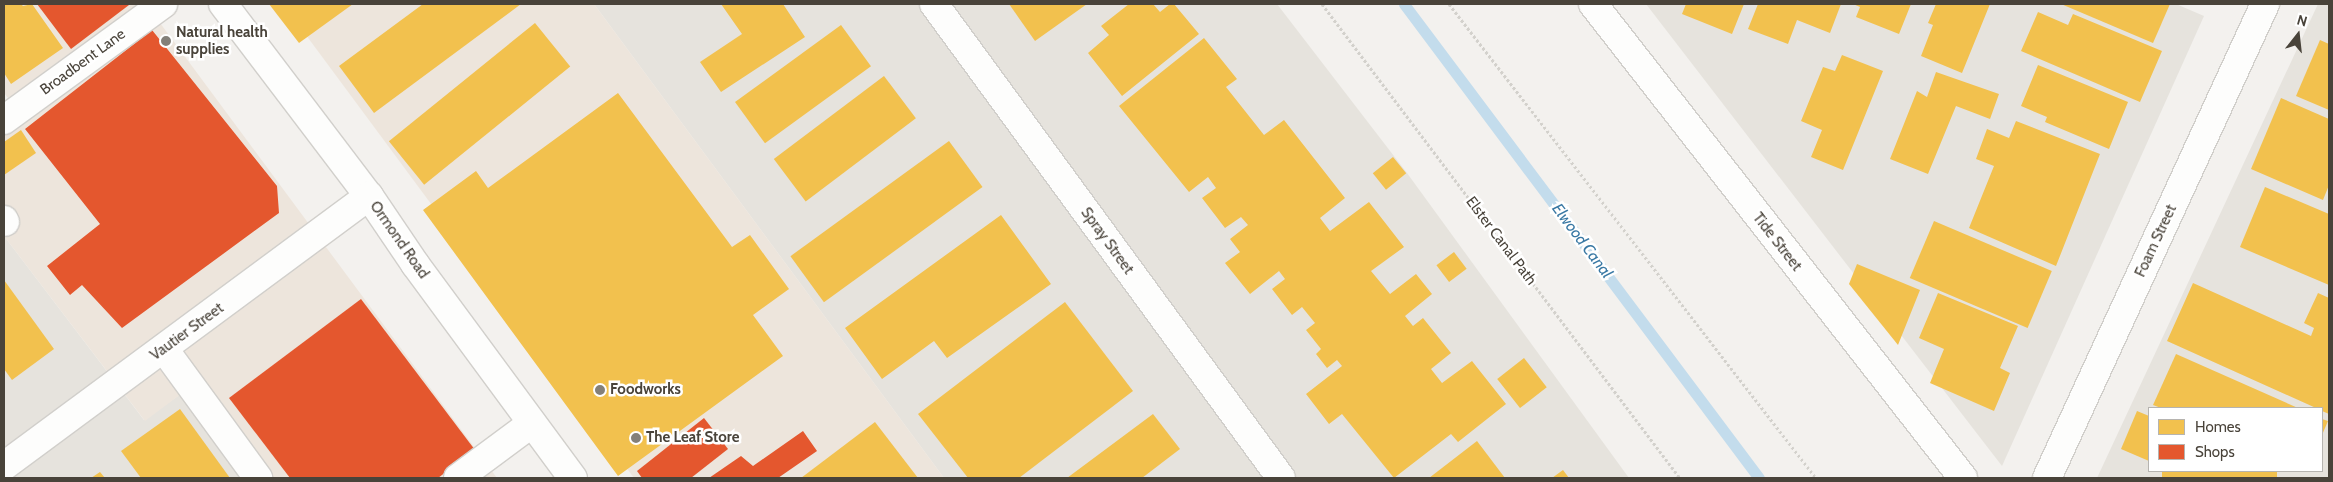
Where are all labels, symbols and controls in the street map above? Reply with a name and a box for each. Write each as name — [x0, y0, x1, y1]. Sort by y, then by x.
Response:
north arrow — [2273, 10, 2323, 60]
text: N — [2295, 11, 2309, 31]
place label: Natural health supplies — [176, 23, 268, 58]
street label: Broadbent Lane — [37, 25, 129, 99]
marker: Natural health supplies — [160, 35, 172, 47]
street label: Elster Canal Path — [1462, 193, 1540, 289]
street label: Ormond Road — [366, 198, 432, 282]
water label: Elwood Canal — [1548, 200, 1616, 282]
street label: Foam Street — [2131, 202, 2181, 280]
street label: Spray Street — [1077, 204, 1137, 278]
street label: Tide Street — [1749, 209, 1805, 275]
street label: Vautier Street — [147, 299, 227, 365]
place label: Foodworks — [610, 381, 681, 399]
marker: Foodworks — [594, 384, 606, 396]
legend — [2148, 407, 2323, 472]
text: Homes — [2195, 418, 2241, 436]
place label: The Leaf Store — [646, 429, 739, 447]
marker: The Leaf Store — [630, 432, 642, 444]
text: Shops — [2195, 443, 2235, 461]

